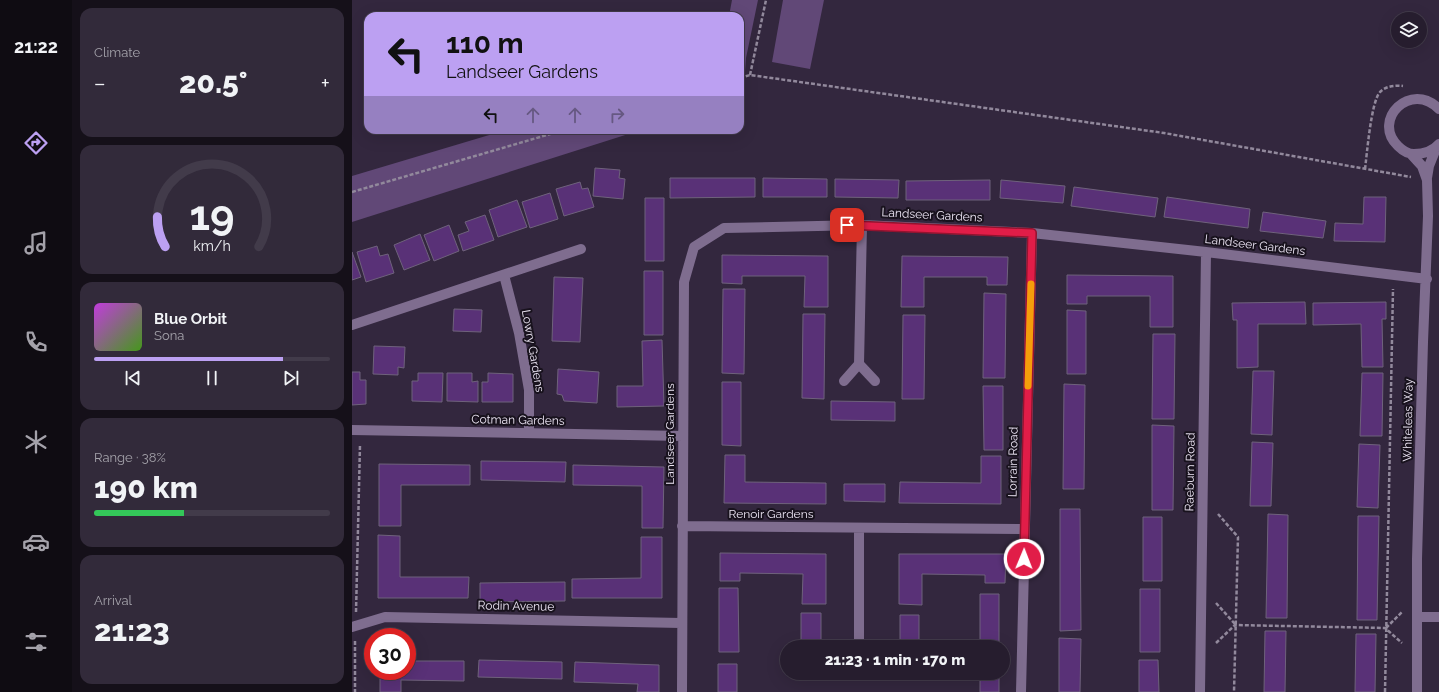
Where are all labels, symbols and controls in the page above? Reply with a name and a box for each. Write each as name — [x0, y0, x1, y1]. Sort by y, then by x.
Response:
map controls — [1391, 12, 1427, 48]
button: layers — [1391, 12, 1427, 48]
text: 110 m — [446, 27, 524, 60]
icon: left — [380, 28, 432, 80]
text: 21:22 — [14, 36, 58, 57]
text: Climate — [94, 45, 140, 60]
text: Landseer Gardens — [446, 61, 598, 82]
text: 20.5° — [179, 65, 248, 100]
text: − — [94, 70, 106, 96]
text: + — [321, 70, 330, 96]
icon: left — [480, 104, 502, 126]
icon: ahead — [522, 104, 544, 126]
icon: ahead — [564, 104, 586, 126]
icon: right — [606, 104, 628, 126]
icon: directions — [22, 129, 50, 157]
text: 19 — [189, 191, 235, 240]
street label: Landseer Gardens — [881, 205, 983, 225]
pin — [830, 208, 864, 242]
icon: arrive — [836, 214, 858, 236]
icon: music — [22, 229, 50, 257]
street label: Landseer Gardens — [1204, 232, 1306, 258]
text: km/h — [193, 238, 231, 254]
street label: Lowry Gardens — [519, 309, 547, 394]
text: Blue Orbit — [154, 310, 227, 328]
icon: phone — [22, 328, 50, 356]
text: Sona — [154, 328, 184, 343]
icon: previous — [122, 367, 144, 389]
icon: pause — [201, 367, 223, 389]
icon: next — [280, 367, 302, 389]
street label: Whiteleas Way — [1400, 378, 1416, 462]
street label: Landseer Gardens — [663, 383, 677, 485]
street label: Cotman Gardens — [471, 412, 565, 428]
street label: Lorrain Road — [1005, 427, 1021, 497]
icon: climate — [22, 428, 50, 456]
street label: Raeburn Road — [1182, 432, 1198, 512]
text: Range · 38% — [94, 450, 166, 465]
text: 190 km — [94, 470, 198, 505]
street label: Renoir Gardens — [729, 507, 814, 521]
icon: car — [22, 528, 50, 556]
position arrow — [1003, 538, 1045, 580]
text: Arrival — [94, 593, 132, 608]
street label: Rodin Avenue — [478, 598, 554, 614]
text: 21:23 — [94, 613, 170, 648]
icon: filters — [22, 628, 50, 656]
speed limit sign: 30 — [364, 628, 416, 680]
text: 21:23 · 1 min · 170 m — [825, 651, 965, 669]

